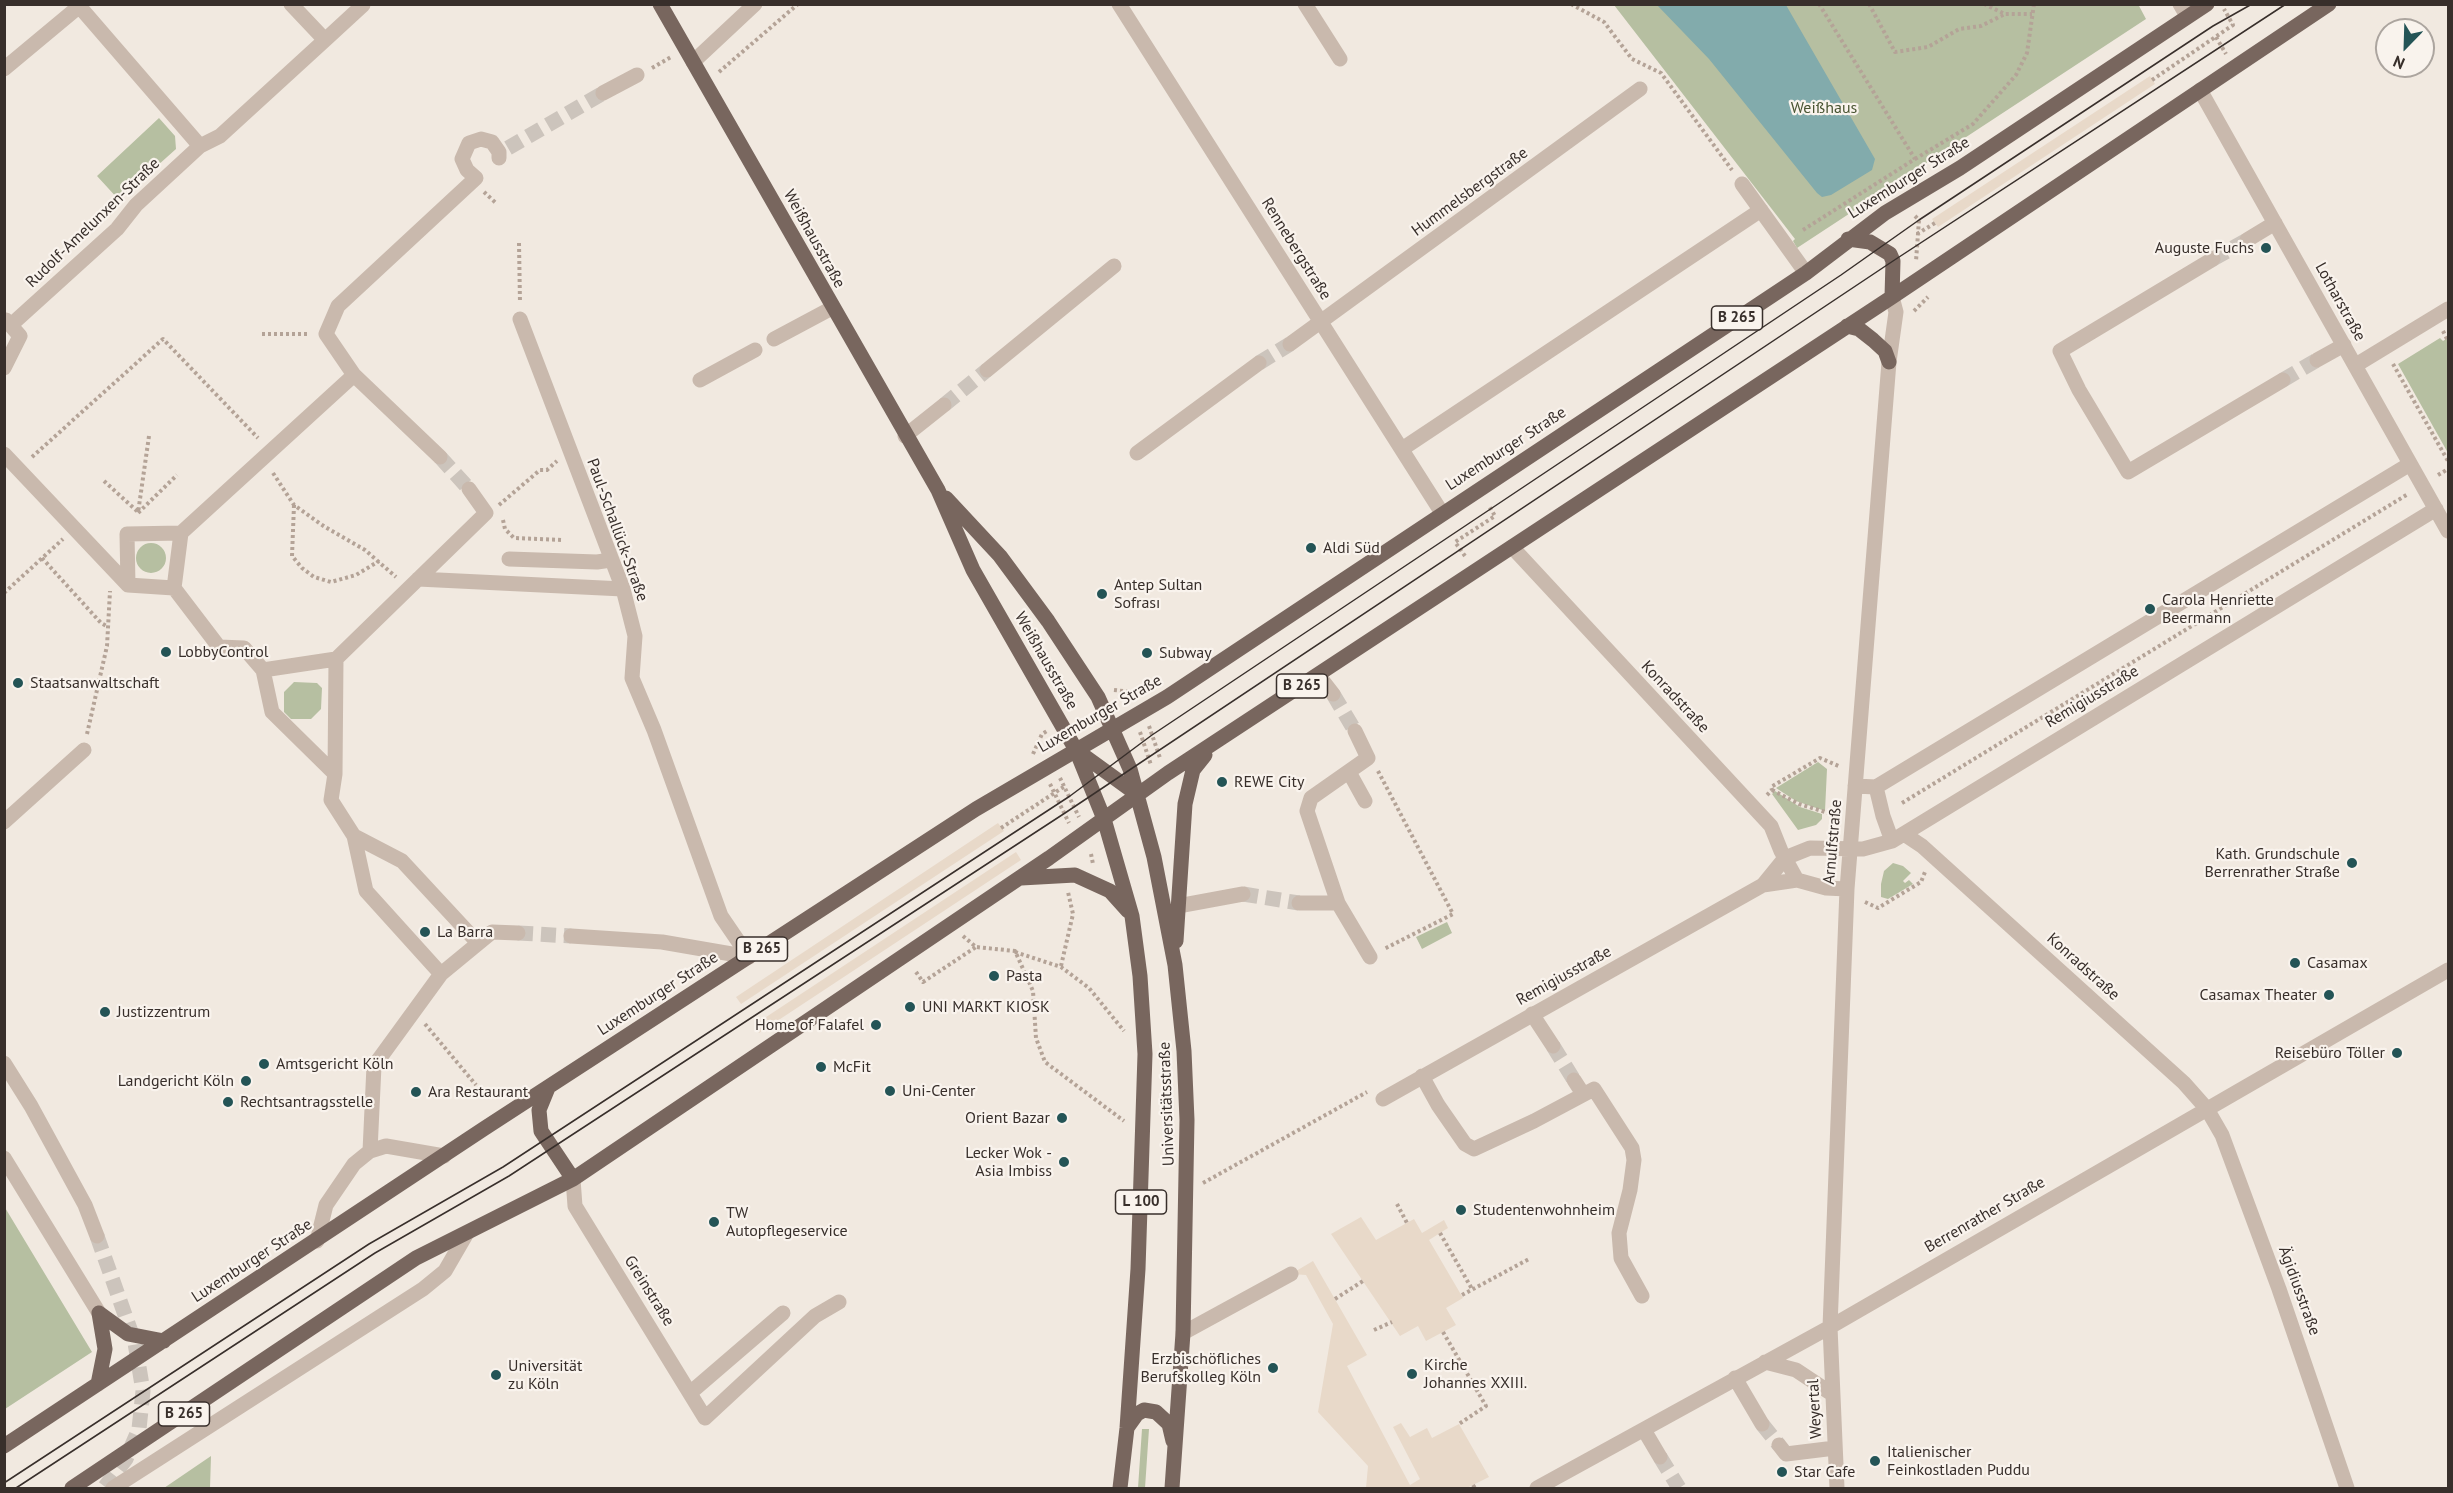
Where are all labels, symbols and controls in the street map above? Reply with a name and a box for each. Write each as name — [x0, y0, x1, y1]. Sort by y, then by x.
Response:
north arrow — [2375, 18, 2435, 78]
text: N — [2390, 51, 2408, 74]
park label: Weißhaus — [1791, 98, 1857, 118]
street label: Luxemburger Straße — [1845, 133, 1973, 223]
street label: Hummelsbergstraße — [1408, 143, 1532, 241]
street label: Rudolf-Amelunxen-Straße — [22, 154, 164, 292]
street label: Weißhausstraße — [779, 186, 849, 292]
street label: Rennebergstraße — [1257, 195, 1335, 303]
place label: Auguste Fuchs — [2155, 238, 2254, 258]
marker: Auguste Fuchs — [2259, 241, 2273, 255]
street label: Lotharstraße — [2311, 259, 2369, 345]
road number: B 265 — [1712, 306, 1762, 330]
street label: Luxemburger Straße — [1442, 403, 1570, 495]
street label: Paul-Schallück-Straße — [582, 456, 652, 604]
place label: Aldi Süd — [1323, 538, 1380, 558]
marker: Aldi Süd — [1304, 541, 1318, 555]
place label: Antep Sultan Sofrası — [1114, 575, 1202, 613]
marker: Antep Sultan Sofrası — [1095, 587, 1109, 601]
place label: Carola Henriette Beermann — [2162, 590, 2274, 628]
marker: Carola Henriette Beermann — [2143, 602, 2157, 616]
street label: Weißhausstraße — [1010, 609, 1082, 713]
place label: LobbyControl — [178, 642, 268, 662]
place label: Subway — [1159, 643, 1212, 663]
marker: LobbyControl — [159, 645, 173, 659]
marker: Subway — [1140, 646, 1154, 660]
street label: Konradstraße — [1637, 657, 1713, 737]
street label: Remigiusstraße — [2042, 662, 2142, 732]
street label: Luxemburger Straße — [1035, 671, 1165, 757]
place label: Staatsanwaltschaft — [30, 673, 159, 693]
road number: B 265 — [1276, 674, 1328, 698]
marker: Staatsanwaltschaft — [11, 676, 25, 690]
place label: REWE City — [1234, 772, 1304, 792]
marker: REWE City — [1215, 775, 1229, 789]
street label: Arnulfstraße — [1820, 799, 1846, 885]
place label: Kath. Grundschule Berrenrather Straße — [2204, 844, 2340, 882]
marker: Kath. Grundschule Berrenrather Straße — [2345, 856, 2359, 870]
place label: La Barra — [437, 922, 493, 942]
marker: La Barra — [418, 925, 432, 939]
street label: Konradstraße — [2043, 929, 2123, 1005]
road number: B 265 — [736, 937, 788, 961]
street label: Remigiusstraße — [1513, 942, 1615, 1010]
street label: Luxemburger Straße — [594, 948, 722, 1040]
place label: Casamax — [2307, 953, 2368, 973]
marker: Casamax — [2288, 956, 2302, 970]
place label: Pasta — [1006, 966, 1042, 986]
marker: Pasta — [987, 969, 1001, 983]
place label: Casamax Theater — [2200, 985, 2317, 1005]
marker: Casamax Theater — [2322, 988, 2336, 1002]
place label: UNI MARKT KIOSK — [922, 997, 1050, 1017]
marker: UNI MARKT KIOSK — [903, 1000, 917, 1014]
place label: Justizzentrum — [117, 1002, 210, 1022]
marker: Justizzentrum — [98, 1005, 112, 1019]
place label: Home of Falafel — [755, 1015, 864, 1035]
marker: Home of Falafel — [869, 1018, 883, 1032]
street label: Universitätsstraße — [1155, 1042, 1179, 1166]
place label: Reisebüro Töller — [2275, 1043, 2385, 1063]
marker: Reisebüro Töller — [2390, 1046, 2404, 1060]
place label: Amtsgericht Köln — [276, 1054, 394, 1074]
marker: Amtsgericht Köln — [257, 1057, 271, 1071]
place label: McFit — [833, 1057, 871, 1077]
marker: McFit — [814, 1060, 828, 1074]
place label: Landgericht Köln — [118, 1071, 234, 1091]
marker: Landgericht Köln — [239, 1074, 253, 1088]
place label: Uni-Center — [902, 1081, 976, 1101]
place label: Ara Restaurant — [428, 1082, 528, 1102]
marker: Uni-Center — [883, 1084, 897, 1098]
marker: Ara Restaurant — [409, 1085, 423, 1099]
place label: Rechtsantragsstelle — [240, 1092, 373, 1112]
marker: Rechtsantragsstelle — [221, 1095, 235, 1109]
place label: Orient Bazar — [965, 1108, 1050, 1128]
marker: Orient Bazar — [1055, 1111, 1069, 1125]
place label: Lecker Wok - Asia Imbiss — [965, 1143, 1052, 1181]
marker: Lecker Wok - Asia Imbiss — [1057, 1155, 1071, 1169]
street label: Berrenrather Straße — [1922, 1173, 2048, 1257]
road number: L 100 — [1116, 1190, 1166, 1214]
place label: Studentenwohnheim — [1473, 1200, 1615, 1220]
place label: TW Autopflegeservice — [726, 1203, 848, 1241]
marker: Studentenwohnheim — [1454, 1203, 1468, 1217]
street label: Luxemburger Straße — [188, 1215, 316, 1307]
marker: TW Autopflegeservice — [707, 1215, 721, 1229]
street label: Ägidiusstraße — [2274, 1244, 2324, 1338]
street label: Greinstraße — [620, 1252, 678, 1330]
place label: Erzbischöfliches Berufskolleg Köln — [1140, 1349, 1261, 1387]
place label: Kirche Johannes XXIII. — [1424, 1355, 1527, 1393]
place label: Universität zu Köln — [508, 1356, 582, 1394]
marker: Erzbischöfliches Berufskolleg Köln — [1266, 1361, 1280, 1375]
marker: Kirche Johannes XXIII. — [1405, 1367, 1419, 1381]
marker: Universität zu Köln — [489, 1368, 503, 1382]
street label: Weyertal — [1804, 1379, 1826, 1439]
road number: B 265 — [158, 1402, 210, 1426]
place label: Italienischer Feinkostladen Puddu — [1887, 1442, 2030, 1480]
marker: Italienischer Feinkostladen Puddu — [1868, 1454, 1882, 1468]
place label: Star Cafe — [1794, 1462, 1855, 1482]
marker: Star Cafe — [1775, 1465, 1789, 1479]

